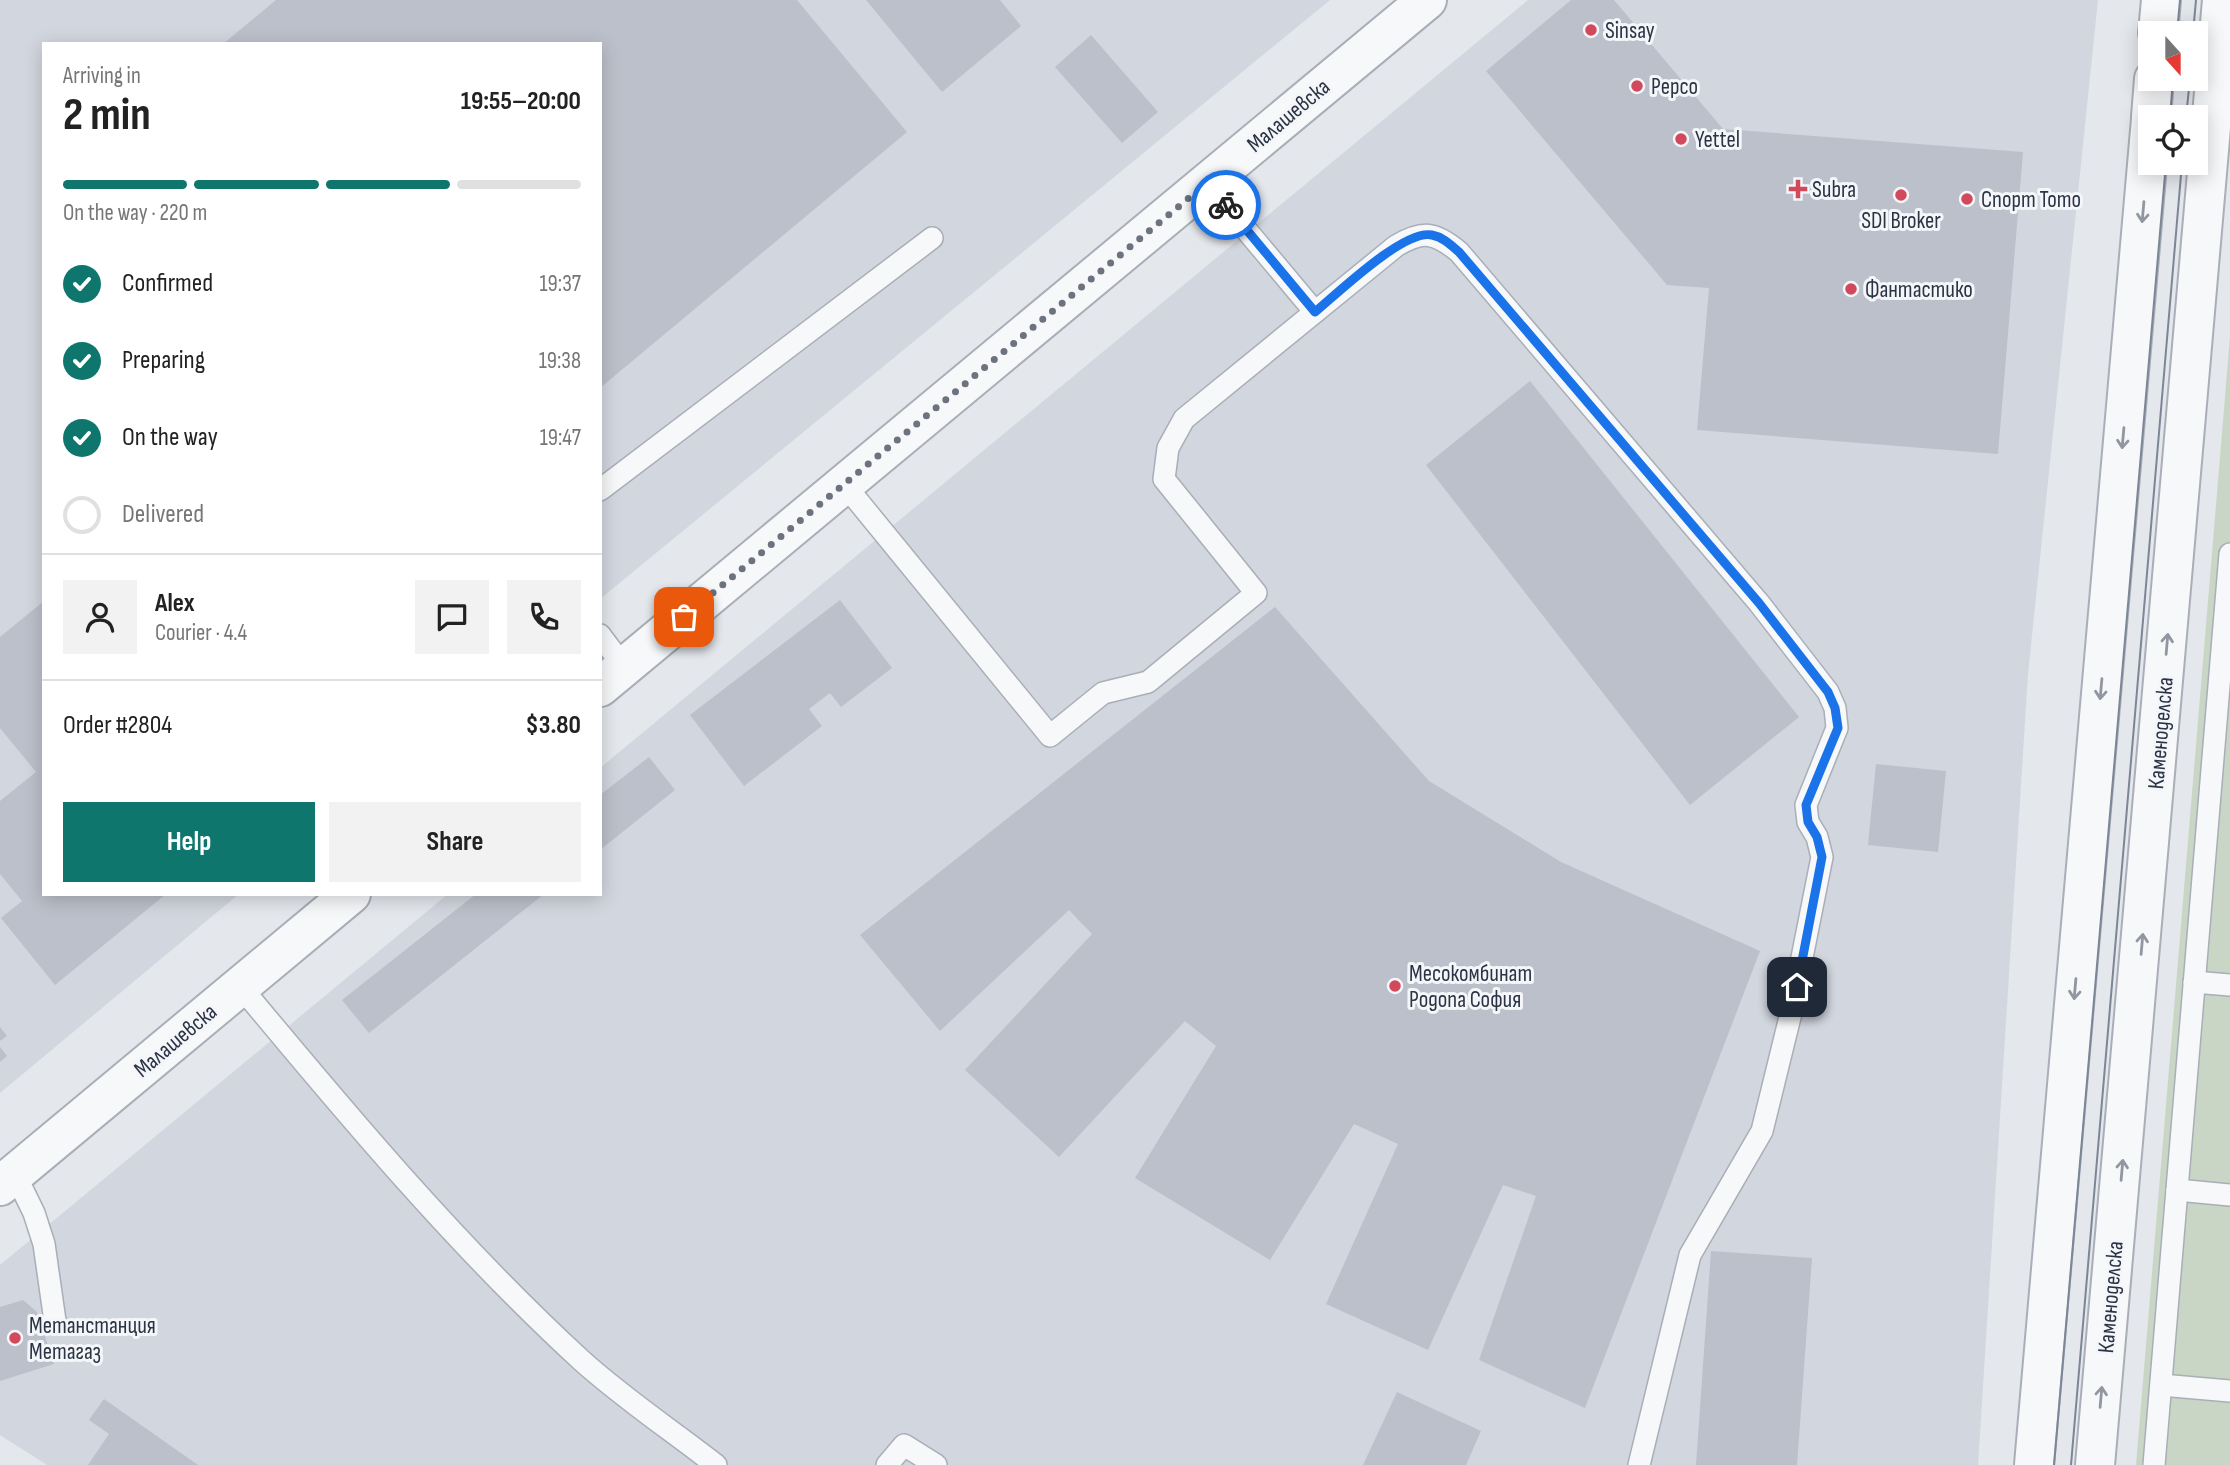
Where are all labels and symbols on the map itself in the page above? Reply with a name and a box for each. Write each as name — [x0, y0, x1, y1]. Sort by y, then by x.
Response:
place label: Sinsay — [1605, 17, 1655, 45]
north arrow — [2138, 21, 2208, 91]
marker: Sinsay — [1583, 22, 1599, 38]
street label: Малашевска — [1241, 73, 1336, 159]
place label: Pepco — [1651, 73, 1698, 101]
marker: Pepco — [1629, 78, 1645, 94]
place label: Yettel — [1695, 126, 1740, 154]
marker: Yettel — [1673, 131, 1689, 147]
courier — [1191, 170, 1261, 240]
place label: Subra — [1812, 176, 1856, 204]
marker: Subra — [1790, 181, 1806, 197]
place label: Спорт Тото — [1981, 186, 2081, 214]
marker: SDI Broker — [1893, 187, 1909, 203]
marker: Спорт Тото — [1959, 191, 1975, 207]
one-way arrow — [2136, 200, 2149, 222]
place label: SDI Broker — [1861, 207, 1941, 235]
place label: Фантастико — [1865, 276, 1973, 304]
marker: Фантастико — [1843, 281, 1859, 297]
one-way arrow — [2116, 426, 2129, 449]
pin — [654, 587, 714, 647]
one-way arrow — [2161, 633, 2174, 656]
street label: Каменоделска — [2142, 676, 2180, 790]
one-way arrow — [2094, 677, 2107, 700]
one-way arrow — [2135, 933, 2148, 956]
pin — [1767, 957, 1827, 1017]
place label: Месокомбинат Родопа София — [1409, 960, 1532, 1014]
one-way arrow — [2068, 977, 2081, 1000]
marker: Месокомбинат Родопа София — [1387, 978, 1403, 994]
street label: Малашевска — [128, 998, 223, 1084]
one-way arrow — [2116, 1160, 2129, 1182]
street label: Каменоделска — [2092, 1240, 2130, 1354]
place label: Метанстанция Метагаз — [29, 1312, 156, 1366]
marker: Метанстанция Метагаз — [7, 1330, 23, 1346]
one-way arrow — [2095, 1386, 2108, 1409]

